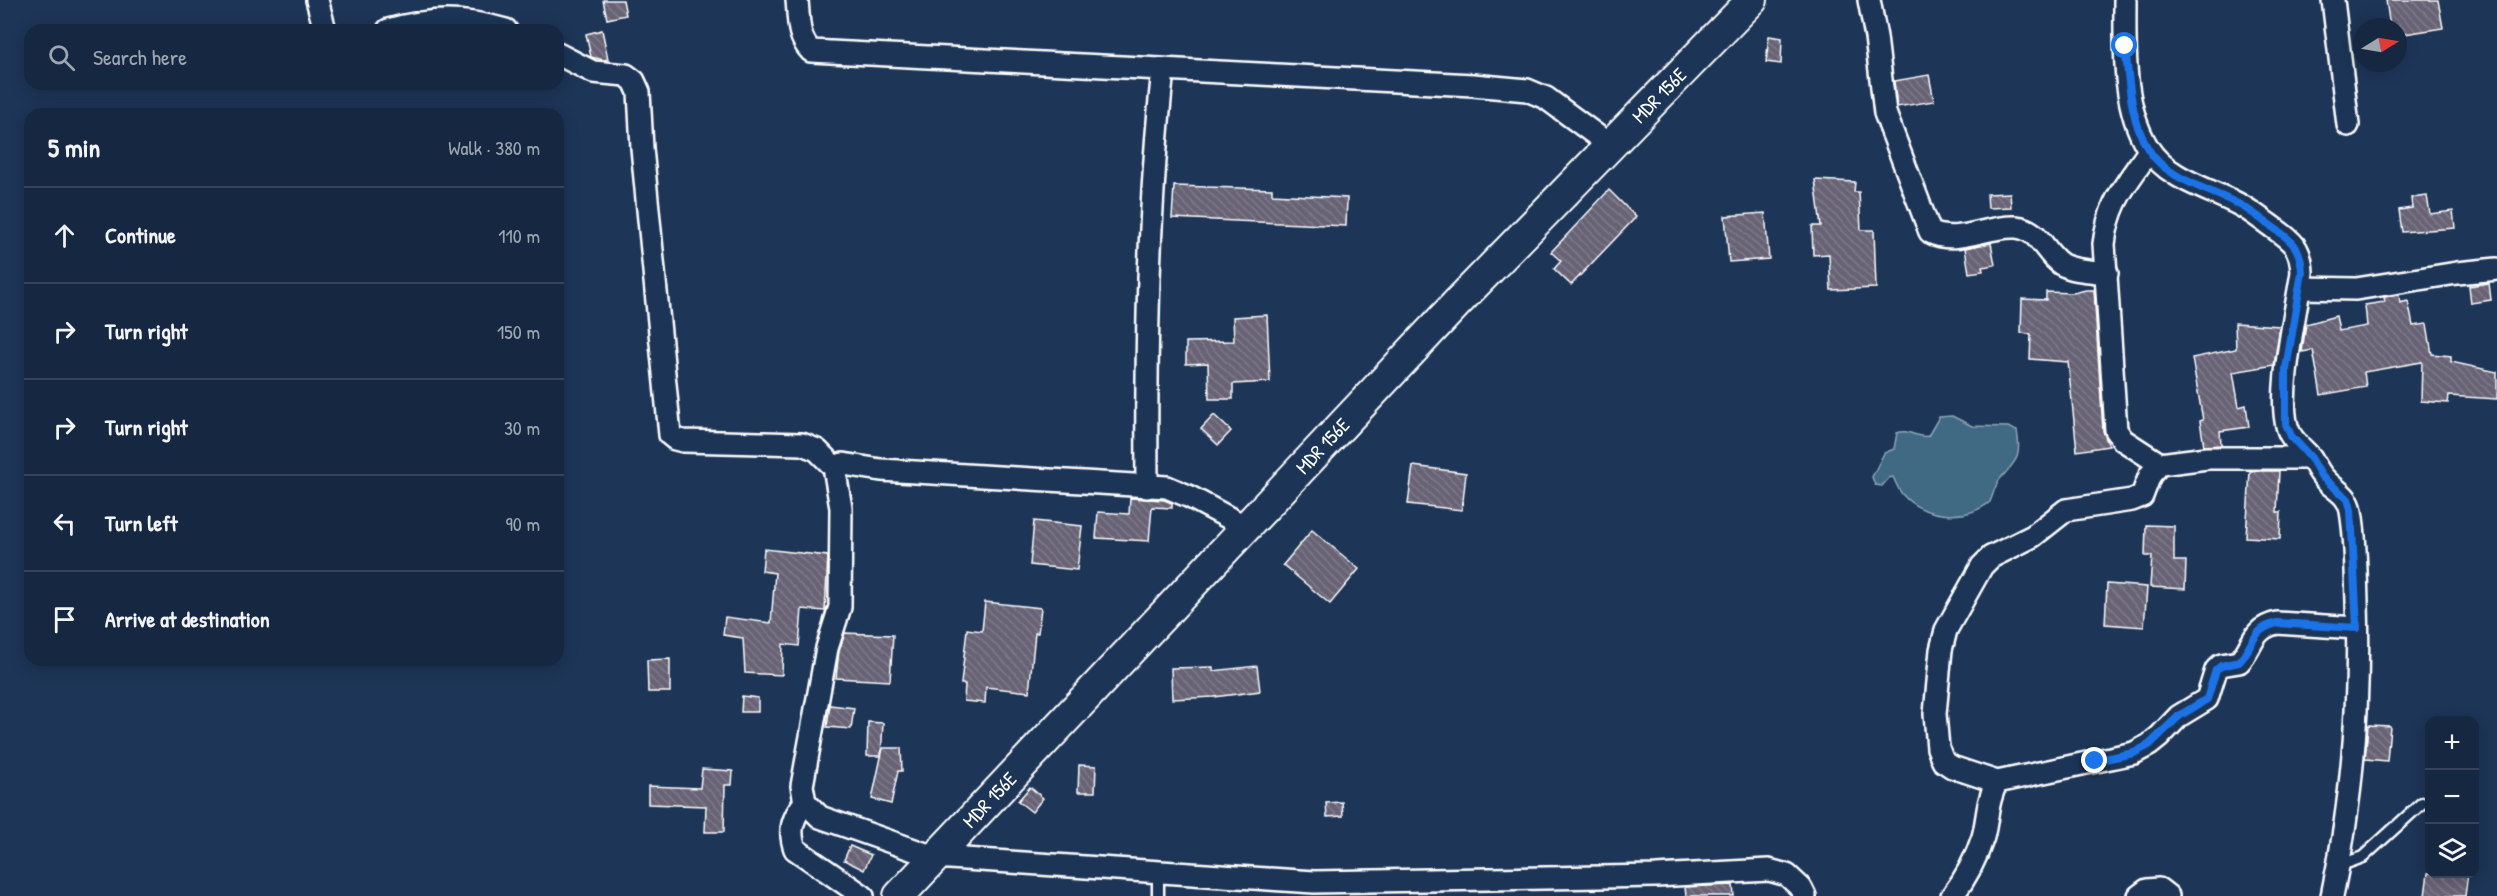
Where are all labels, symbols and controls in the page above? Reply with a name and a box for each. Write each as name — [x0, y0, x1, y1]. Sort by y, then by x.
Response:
north arrow — [2353, 18, 2407, 72]
search box — [24, 24, 564, 90]
route start — [2111, 32, 2137, 58]
icon: search — [45, 41, 78, 74]
text: Search here — [93, 42, 187, 72]
street label: MDR 156E — [1625, 61, 1692, 129]
text: 5 min — [48, 130, 100, 165]
text: Walk · 380 m — [448, 134, 540, 161]
icon: ahead — [48, 219, 81, 252]
text: Continue — [105, 220, 176, 250]
text: 110 m — [498, 222, 540, 249]
icon: right — [48, 315, 81, 348]
text: Turn right — [105, 316, 188, 346]
text: 150 m — [497, 318, 540, 345]
icon: right — [48, 411, 81, 444]
text: Turn right — [105, 412, 188, 442]
street label: MDR 156E — [1289, 412, 1355, 479]
text: 30 m — [504, 414, 540, 441]
icon: left — [48, 507, 81, 540]
text: Turn left — [105, 508, 178, 538]
text: 90 m — [506, 510, 540, 537]
icon: arrive — [48, 603, 81, 636]
text: Arrive at destination — [105, 604, 270, 634]
map controls — [2425, 716, 2479, 878]
button: + — [2425, 716, 2479, 770]
route end — [2081, 747, 2107, 773]
street label: MDR 156E — [956, 766, 1022, 833]
button: − — [2425, 770, 2479, 824]
button: layers — [2425, 824, 2479, 878]

